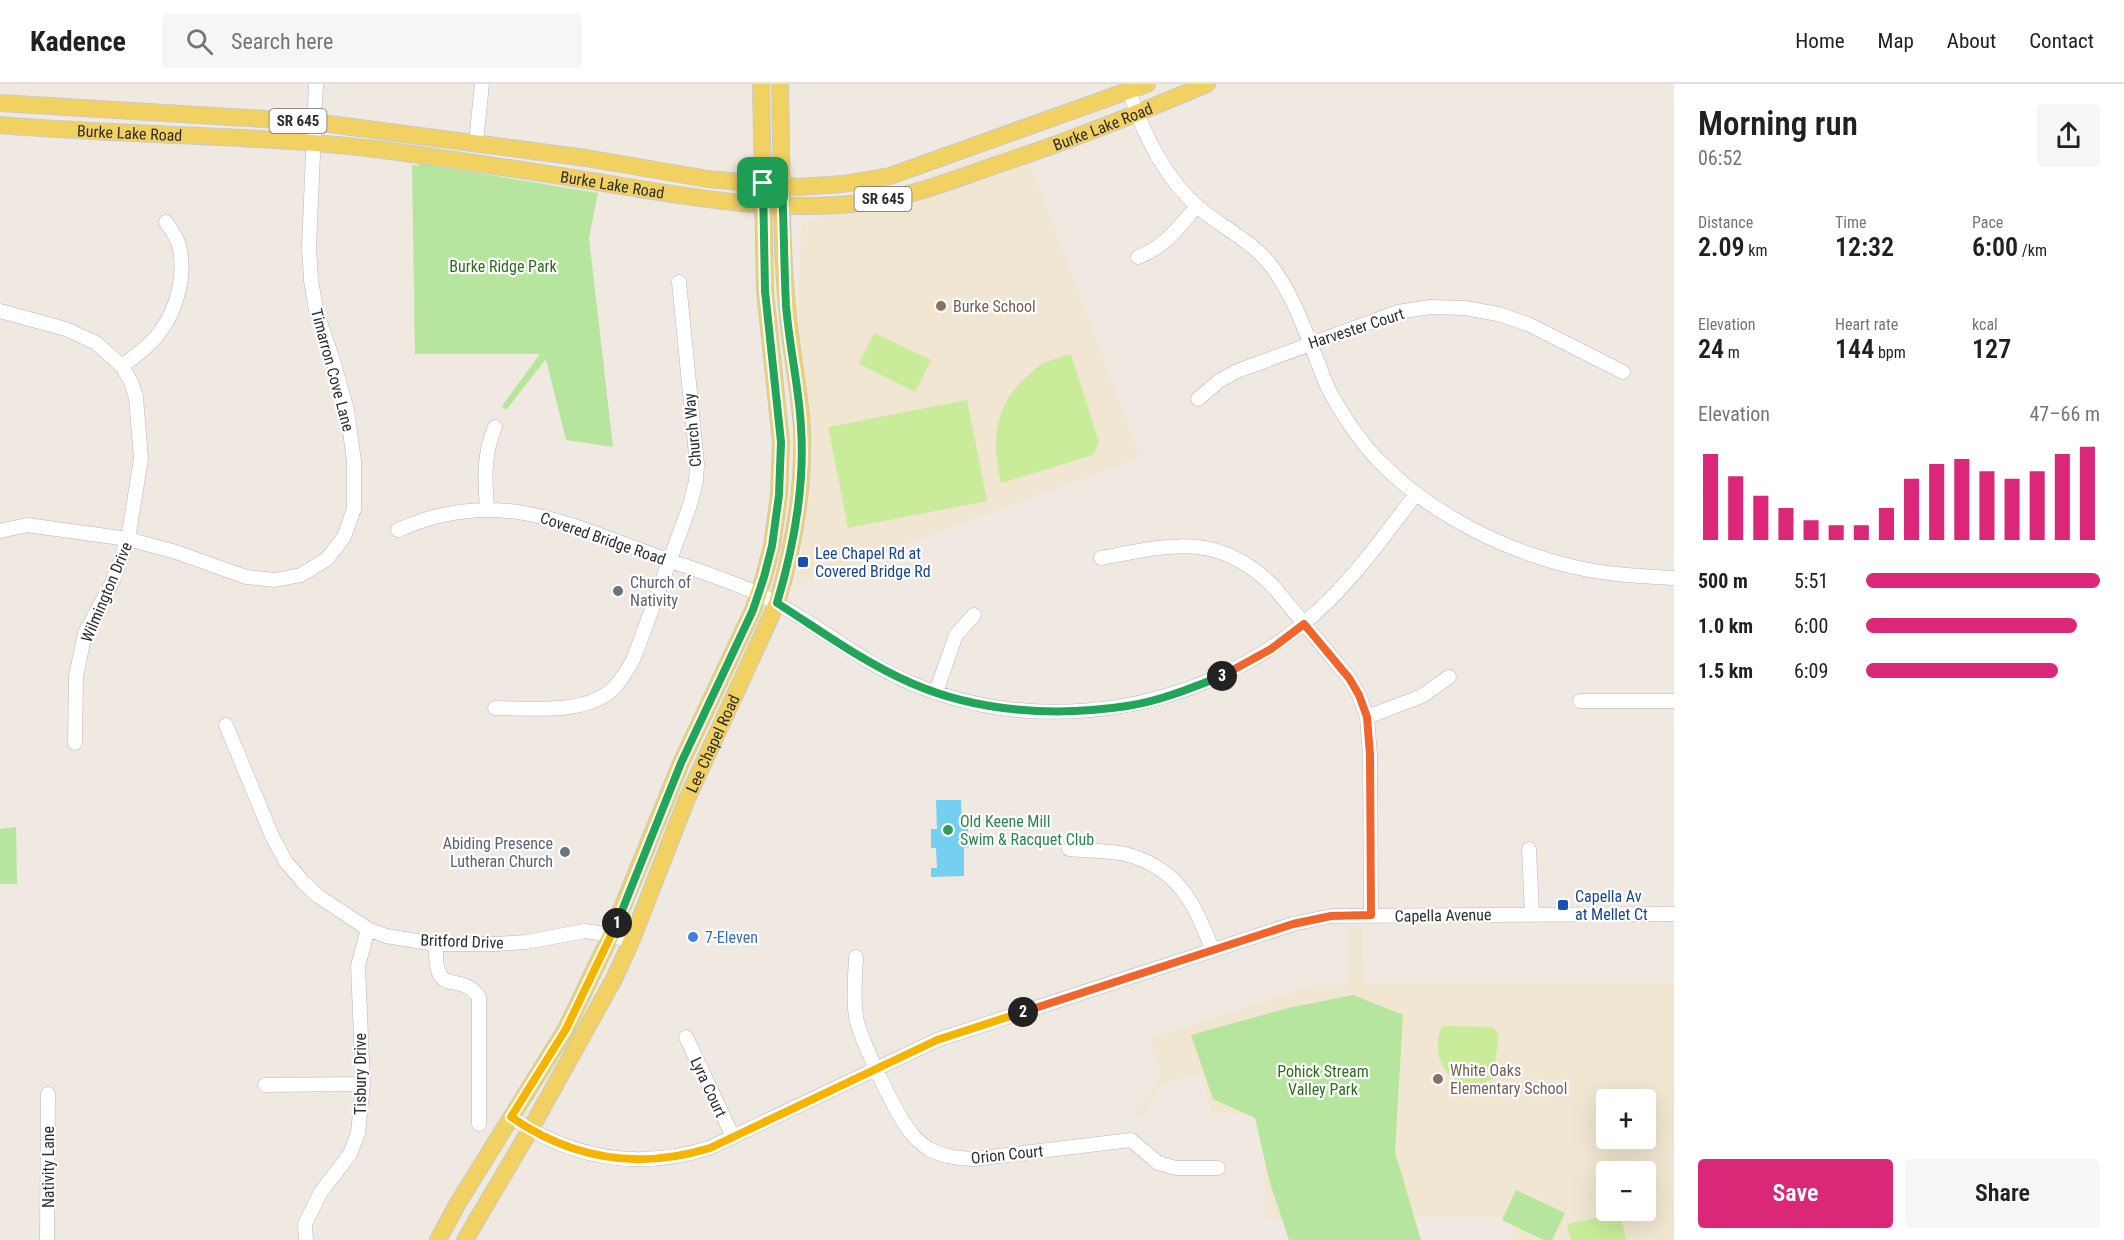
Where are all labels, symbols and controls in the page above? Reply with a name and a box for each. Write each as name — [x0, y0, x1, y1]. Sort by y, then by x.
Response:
search box — [162, 14, 582, 68]
text: Kadence — [30, 25, 126, 58]
icon: search — [183, 25, 216, 58]
text: Search here — [231, 29, 333, 54]
text: Home — [1795, 29, 1845, 53]
text: Map — [1878, 29, 1914, 53]
text: About — [1947, 29, 1996, 53]
text: Contact — [2029, 29, 2094, 53]
street label: Burke Lake Road — [1050, 99, 1155, 155]
text: Morning run — [1698, 104, 1858, 143]
button: share — [2037, 104, 2100, 167]
road number: SR 645 — [270, 109, 326, 133]
street label: Burke Lake Road — [77, 121, 183, 145]
text: 06:52 — [1698, 146, 1742, 170]
pin — [737, 157, 788, 208]
icon: arrive — [746, 166, 779, 199]
street label: Burke Lake Road — [559, 167, 666, 203]
road number: SR 645 — [854, 187, 912, 211]
text: Distance — [1698, 213, 1753, 232]
text: Time — [1835, 213, 1867, 232]
text: Pace — [1972, 213, 2003, 232]
text: 2.09 — [1698, 232, 1745, 262]
text: 12:32 — [1835, 232, 1894, 262]
text: 6:00 — [1972, 232, 2018, 262]
text: km — [1745, 241, 1768, 260]
text: /km — [2018, 241, 2047, 260]
park label: Burke Ridge Park — [449, 257, 557, 276]
place label: Burke School — [953, 297, 1036, 316]
marker: Burke School — [934, 299, 948, 313]
street label: Harvester Court — [1306, 304, 1407, 353]
street label: Timarron Cove Lane — [307, 307, 358, 434]
text: Elevation — [1698, 315, 1756, 334]
text: Heart rate — [1835, 315, 1898, 334]
text: kcal — [1972, 315, 1998, 334]
text: 24 — [1698, 334, 1724, 364]
text: 144 — [1835, 334, 1874, 364]
text: 127 — [1972, 334, 2011, 364]
text: m — [1724, 343, 1740, 362]
text: bpm — [1874, 343, 1906, 362]
street label: Church Way — [680, 392, 705, 468]
text: Elevation — [1698, 402, 1770, 426]
text: 47–66 m — [2029, 402, 2100, 426]
street label: Covered Bridge Road — [538, 508, 668, 569]
street label: Wilmington Drive — [77, 539, 136, 645]
place label: Lee Chapel Rd at Covered Bridge Rd — [815, 544, 931, 581]
marker: Lee Chapel Rd at Covered Bridge Rd — [796, 555, 810, 569]
text: 500 m — [1698, 569, 1748, 593]
text: 5:51 — [1794, 569, 1828, 593]
place label: Church of Nativity — [630, 573, 691, 610]
marker: Church of Nativity — [611, 584, 625, 598]
text: 1.0 km — [1698, 614, 1753, 638]
text: 6:00 — [1794, 614, 1828, 638]
text: 1.5 km — [1698, 659, 1753, 683]
text: 6:09 — [1794, 659, 1828, 683]
pin: 3 — [1207, 661, 1237, 691]
text: 3 — [1218, 666, 1226, 685]
street label: Lee Chapel Road — [682, 692, 744, 796]
place label: Old Keene Mill Swim & Racquet Club — [960, 812, 1094, 849]
marker: Old Keene Mill Swim & Racquet Club — [941, 823, 955, 837]
place label: Abiding Presence Lutheran Church — [443, 834, 553, 871]
marker: Abiding Presence Lutheran Church — [558, 845, 572, 859]
place label: Capella Av at Mellet Ct — [1575, 887, 1648, 924]
marker: Capella Av at Mellet Ct — [1556, 898, 1570, 912]
street label: Capella Avenue — [1394, 905, 1492, 926]
pin: 1 — [602, 908, 632, 938]
text: 1 — [613, 913, 621, 932]
place label: 7-Eleven — [705, 928, 758, 947]
marker: 7-Eleven — [686, 930, 700, 944]
street label: Britford Drive — [420, 931, 504, 952]
pin: 2 — [1008, 997, 1038, 1027]
text: 2 — [1019, 1002, 1027, 1021]
street label: Tisbury Drive — [351, 1033, 370, 1115]
street label: Lyra Court — [686, 1054, 731, 1120]
place label: White Oaks Elementary School — [1450, 1061, 1567, 1098]
park label: Pohick Stream Valley Park — [1277, 1062, 1369, 1099]
marker: White Oaks Elementary School — [1431, 1072, 1445, 1086]
map controls — [1596, 1089, 1656, 1221]
button: + — [1596, 1089, 1656, 1149]
street label: Nativity Lane — [39, 1126, 58, 1208]
street label: Orion Court — [970, 1141, 1044, 1168]
button: Save — [1698, 1159, 1893, 1228]
button: Share — [1905, 1159, 2100, 1228]
button: − — [1596, 1161, 1656, 1221]

